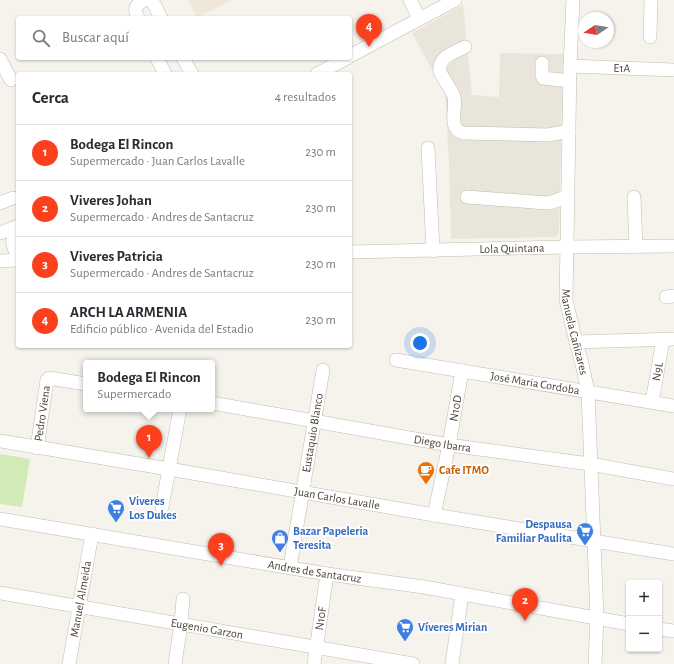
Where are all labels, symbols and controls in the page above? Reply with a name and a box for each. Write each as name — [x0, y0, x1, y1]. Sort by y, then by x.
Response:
north arrow — [578, 12, 614, 48]
pin: 4 — [356, 14, 382, 47]
search box — [16, 16, 352, 60]
icon: search — [30, 27, 52, 49]
text: Buscar aquí — [62, 30, 129, 45]
street label: E1A — [613, 62, 631, 74]
text: Cerca — [32, 89, 69, 106]
text: 4 resultados — [275, 91, 336, 104]
text: Bodega El Rincon — [70, 137, 173, 152]
text: 1 — [43, 146, 47, 159]
text: 230 m — [305, 146, 336, 159]
text: Supermercado · Juan Carlos Lavalle — [70, 155, 245, 168]
text: Viveres Johan — [70, 193, 152, 208]
text: 2 — [42, 202, 48, 215]
text: 230 m — [305, 202, 336, 215]
text: Supermercado · Andres de Santacruz — [70, 211, 254, 224]
street label: Lola Quintana — [479, 242, 545, 256]
text: Viveres Patricia — [70, 249, 163, 264]
text: 3 — [42, 258, 48, 271]
text: 230 m — [305, 258, 336, 271]
text: Supermercado · Andres de Santacruz — [70, 267, 254, 280]
street label: Manuela Cañizares — [560, 289, 590, 376]
text: ARCH LA ARMENIA — [70, 305, 187, 320]
text: 4 — [42, 314, 48, 327]
text: 230 m — [305, 314, 336, 327]
text: Edificio público · Avenida del Estadio — [70, 323, 254, 336]
your location — [410, 333, 430, 353]
popup — [83, 360, 215, 412]
street label: N9L — [650, 361, 665, 382]
text: Bodega El Rincon — [97, 370, 201, 385]
street label: José Maria Cordoba — [490, 370, 581, 396]
street label: Pedro Viena — [32, 384, 52, 442]
text: Supermercado — [97, 388, 171, 401]
street label: Eustaquio Blanco — [300, 392, 325, 473]
street label: N10D — [447, 394, 464, 422]
pin: 1 — [136, 425, 162, 458]
street label: Diego Ibarra — [413, 433, 472, 454]
cafe icon: Cafe ITMO — [416, 460, 436, 485]
place label: Cafe ITMO — [439, 464, 489, 476]
street label: Juan Carlos Lavalle — [294, 485, 381, 512]
place label: Viveres Los Dukes — [129, 495, 177, 521]
supermarket icon: Viveres Los Dukes — [106, 498, 126, 523]
place label: Despausa Familiar Paulita — [496, 518, 572, 544]
supermarket icon: Despausa Familiar Paulita — [575, 521, 595, 546]
place label: Bazar Papeleria Teresita — [293, 525, 369, 551]
shop icon: Bazar Papeleria Teresita — [270, 528, 290, 553]
pin: 3 — [208, 533, 234, 566]
street label: Andres de Santacruz — [267, 558, 362, 585]
street label: Manuel Almeida — [68, 559, 93, 638]
map controls — [626, 580, 662, 652]
button: + — [626, 580, 662, 616]
pin: 2 — [512, 588, 538, 621]
street label: N10F — [313, 605, 328, 631]
street label: Eugenio Garzon — [170, 616, 244, 641]
button: − — [626, 616, 662, 652]
supermarket icon: Víveres Mirian — [395, 617, 415, 642]
place label: Víveres Mirian — [418, 621, 487, 633]

